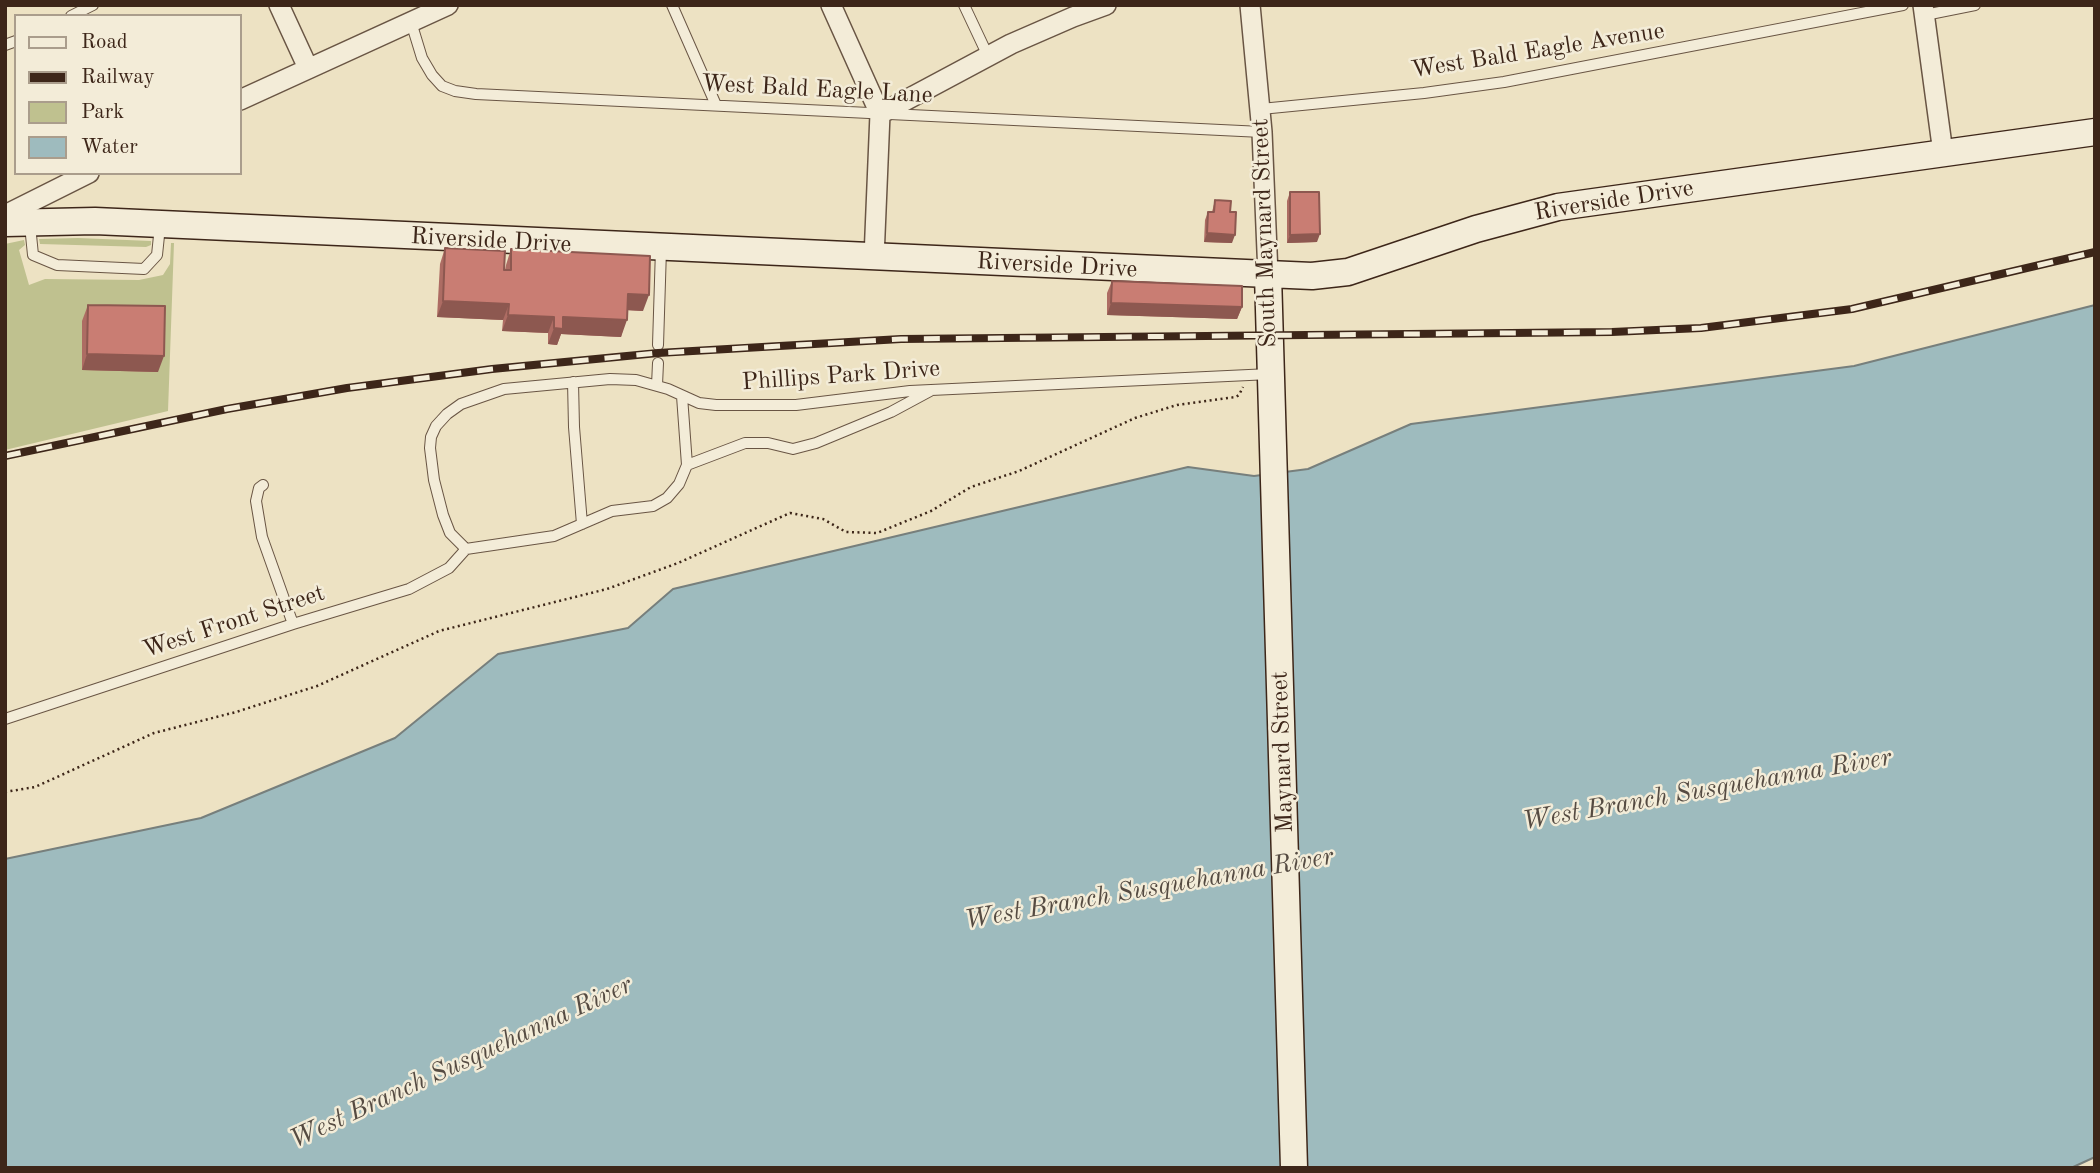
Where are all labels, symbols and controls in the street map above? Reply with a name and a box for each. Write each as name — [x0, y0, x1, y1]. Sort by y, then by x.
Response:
legend — [14, 14, 242, 175]
street label: West Bald Eagle Avenue — [1409, 17, 1667, 85]
text: Road — [81, 32, 128, 53]
text: Railway — [81, 67, 155, 88]
street label: West Bald Eagle Lane — [701, 70, 933, 110]
text: Park — [81, 102, 124, 123]
street label: South Maynard Street — [1247, 118, 1283, 348]
text: Water — [81, 137, 138, 158]
street label: Riverside Drive — [1532, 174, 1696, 228]
street label: Riverside Drive — [410, 222, 572, 260]
street label: Riverside Drive — [976, 247, 1138, 285]
street label: Phillips Park Drive — [741, 355, 941, 397]
street label: West Front Street — [139, 579, 329, 665]
street label: Maynard Street — [1266, 671, 1300, 833]
water label: West Branch Susquehanna River — [1520, 742, 1894, 838]
water label: West Branch Susquehanna River — [962, 841, 1336, 937]
water label: West Branch Susquehanna River — [285, 970, 637, 1156]

